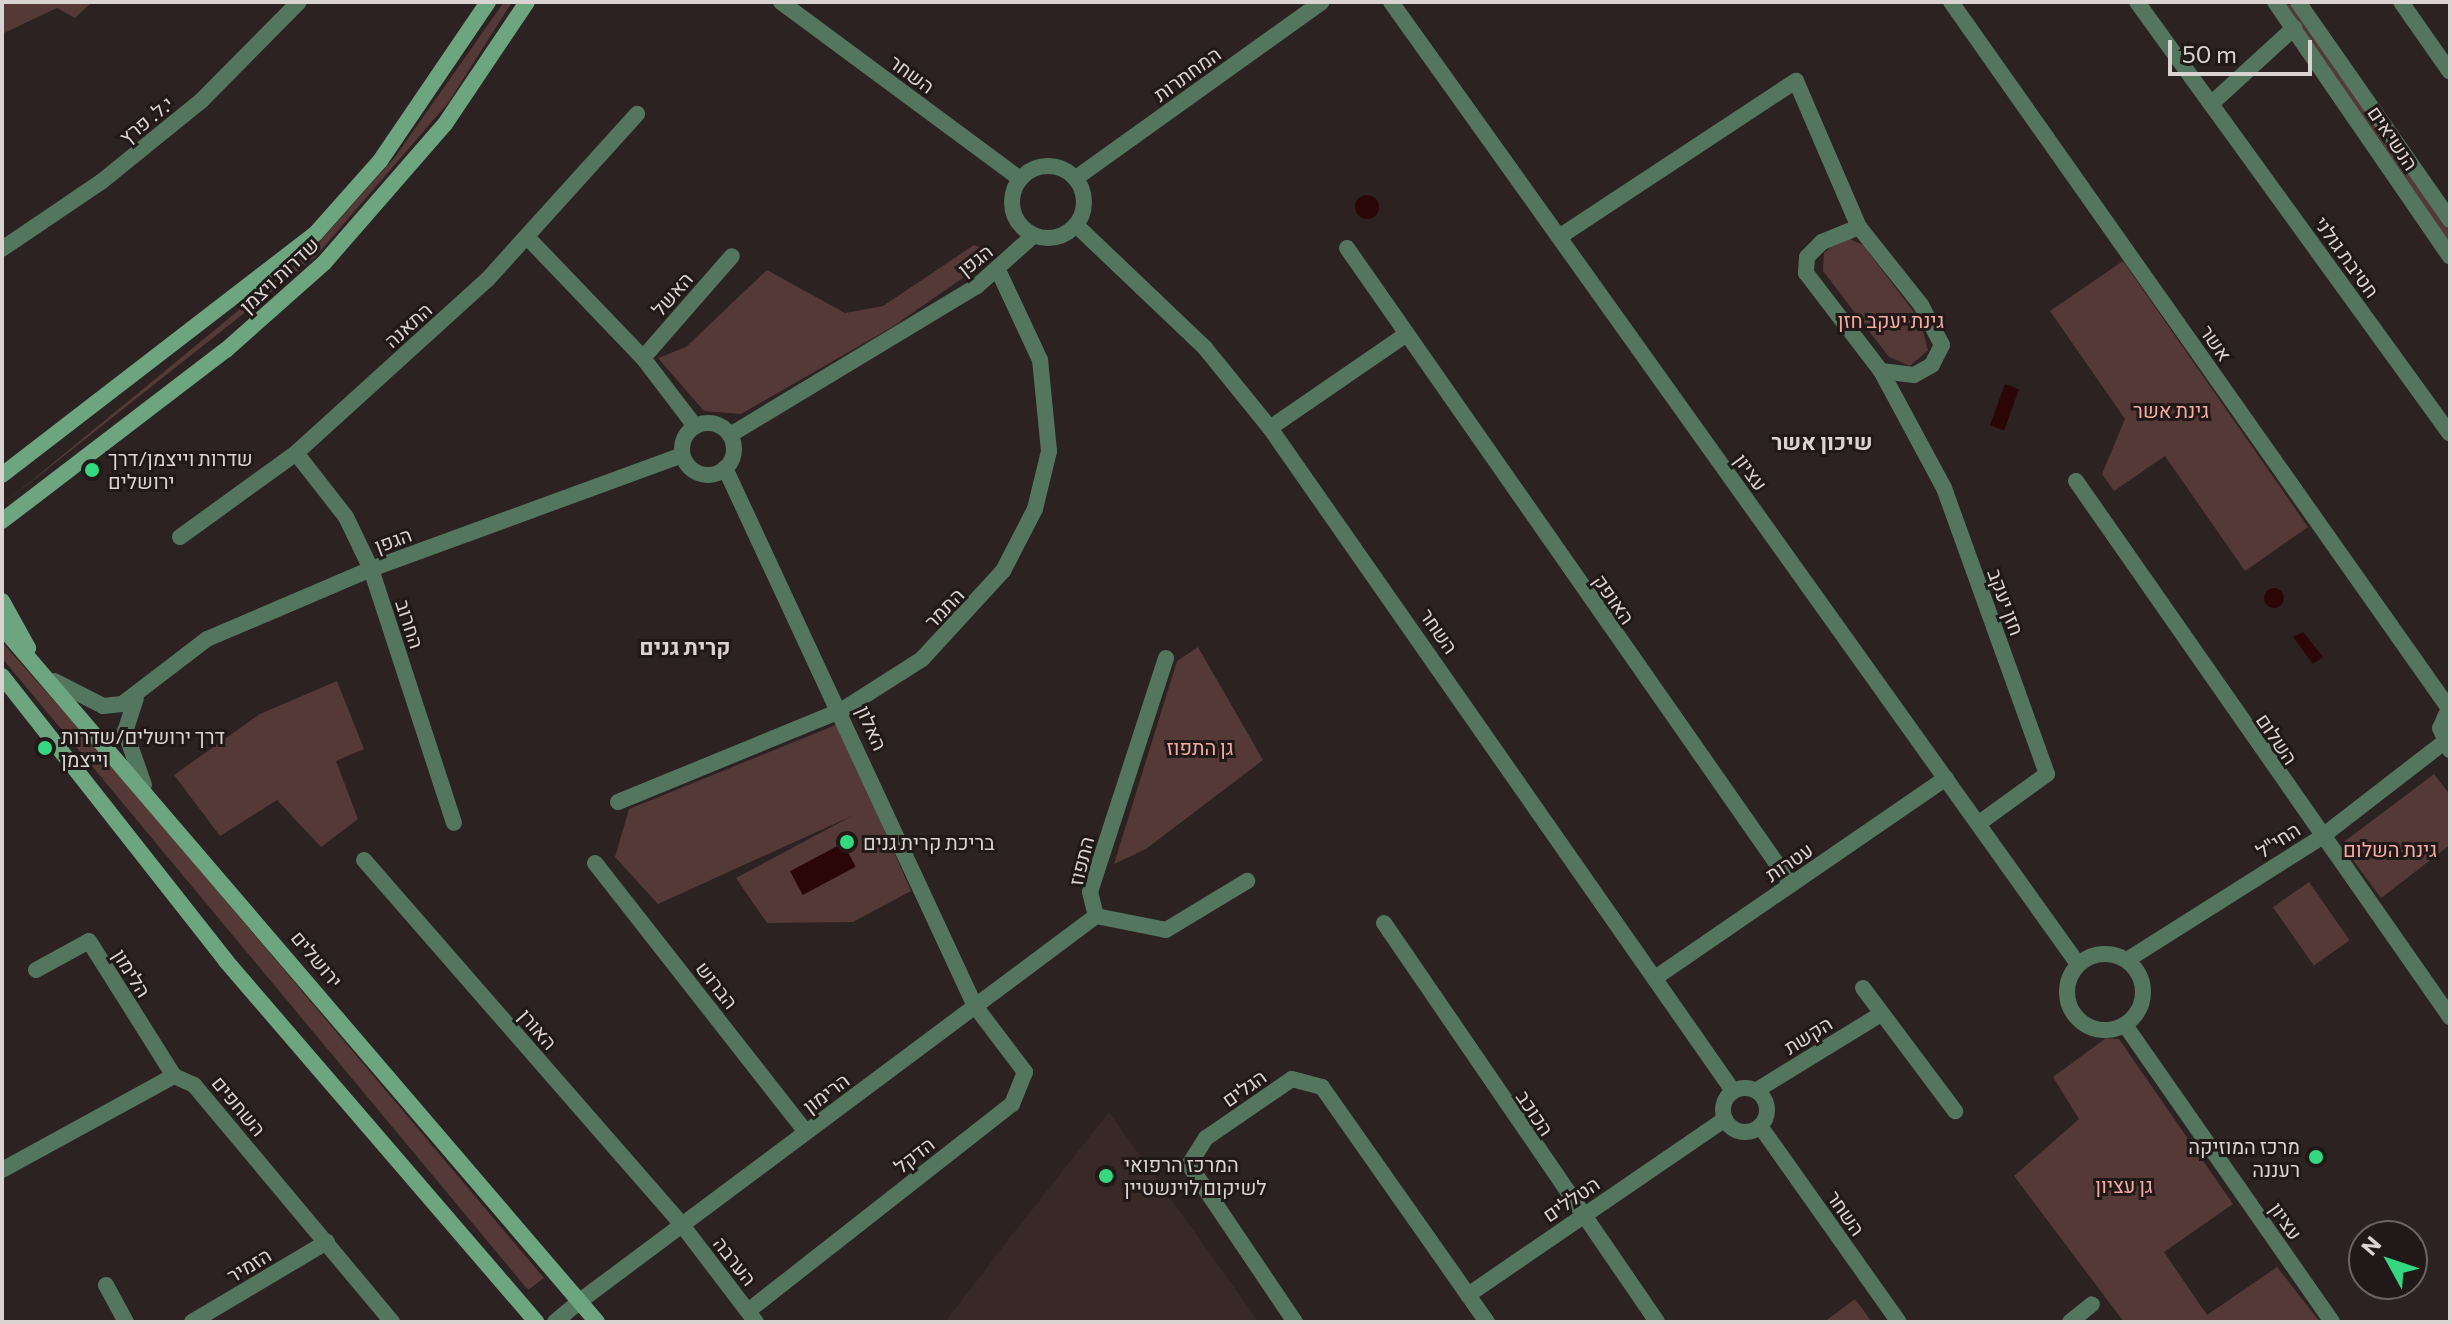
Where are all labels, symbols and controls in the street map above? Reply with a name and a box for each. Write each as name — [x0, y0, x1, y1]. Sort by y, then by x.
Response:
scale bar — [2172, 24, 2316, 74]
text: 50 m — [2182, 39, 2237, 68]
street label: המחתרות — [1149, 42, 1225, 106]
street label: השחר — [885, 50, 939, 98]
street label: י.ל. פרץ — [114, 91, 178, 149]
street label: הנשיאים — [2363, 101, 2423, 175]
street label: חטיבת גולני — [2310, 212, 2384, 302]
street label: שדרות ויצמן — [234, 232, 324, 318]
street label: הגפן — [953, 239, 997, 281]
street label: האשל — [646, 267, 698, 321]
street label: התאנה — [379, 297, 437, 353]
park label: גינת יעקב חזן — [1838, 308, 1944, 332]
street label: אשר — [2195, 320, 2237, 366]
park label: גינת אשר — [2133, 398, 2209, 422]
district label: שיכון אשר — [1771, 429, 1873, 455]
place label: שדרות וייצמן/דרך ירושלים — [108, 446, 253, 493]
street label: עציון — [1729, 449, 1773, 495]
marker: שדרות וייצמן/דרך ירושלים — [83, 461, 101, 479]
street label: הגפן — [371, 522, 415, 558]
street label: חזן יעקב — [1983, 565, 2029, 639]
street label: האופק — [1588, 569, 1640, 629]
street label: התמר — [919, 583, 969, 633]
street label: החרוב — [391, 596, 429, 652]
street label: השחר — [1415, 604, 1463, 658]
district label: קרית גנים — [639, 634, 731, 660]
street label: האלון — [852, 702, 892, 754]
street label: השלום — [2251, 709, 2303, 769]
place label: דרך ירושלים/שדרות וייצמן — [61, 724, 225, 771]
park label: גן התפוז — [1166, 735, 1234, 759]
marker: דרך ירושלים/שדרות וייצמן — [36, 739, 54, 757]
street label: החי"ל — [2251, 817, 2305, 863]
place label: בריכת קרית גנים — [863, 830, 995, 854]
marker: בריכת קרית גנים — [838, 833, 856, 851]
street label: התפוז — [1063, 834, 1099, 888]
street label: עטרות — [1761, 837, 1817, 887]
park label: גינת השלום — [2343, 837, 2437, 861]
street label: ירושלים — [286, 926, 348, 992]
street label: הלימון — [108, 944, 156, 1002]
street label: הברוש — [691, 956, 743, 1014]
street label: האורן — [514, 1004, 562, 1054]
street label: הקשת — [1779, 1011, 1837, 1059]
street label: הגלים — [1217, 1064, 1271, 1112]
street label: הרימון — [798, 1068, 854, 1118]
street label: השחפים — [207, 1071, 271, 1141]
street label: הכוכב — [1511, 1086, 1559, 1140]
street label: הדקל — [889, 1132, 939, 1178]
place label: מרכז המוזיקה רעננה — [2188, 1134, 2300, 1181]
marker: מרכז המוזיקה רעננה — [2307, 1148, 2325, 1166]
place label: המרכז הרפואי לשיקום לוינשטיין — [1124, 1152, 1267, 1199]
marker: המרכז הרפואי לשיקום לוינשטיין — [1095, 1165, 1117, 1187]
street label: הטללים — [1538, 1171, 1604, 1227]
park label: גן עציון — [2095, 1173, 2153, 1197]
street label: השחר — [1822, 1186, 1870, 1240]
street label: עציון — [2265, 1198, 2307, 1244]
north arrow — [2348, 1220, 2428, 1300]
text: N — [2355, 1231, 2386, 1261]
street label: הערבה — [708, 1232, 762, 1290]
street label: הזמיר — [223, 1243, 275, 1287]

